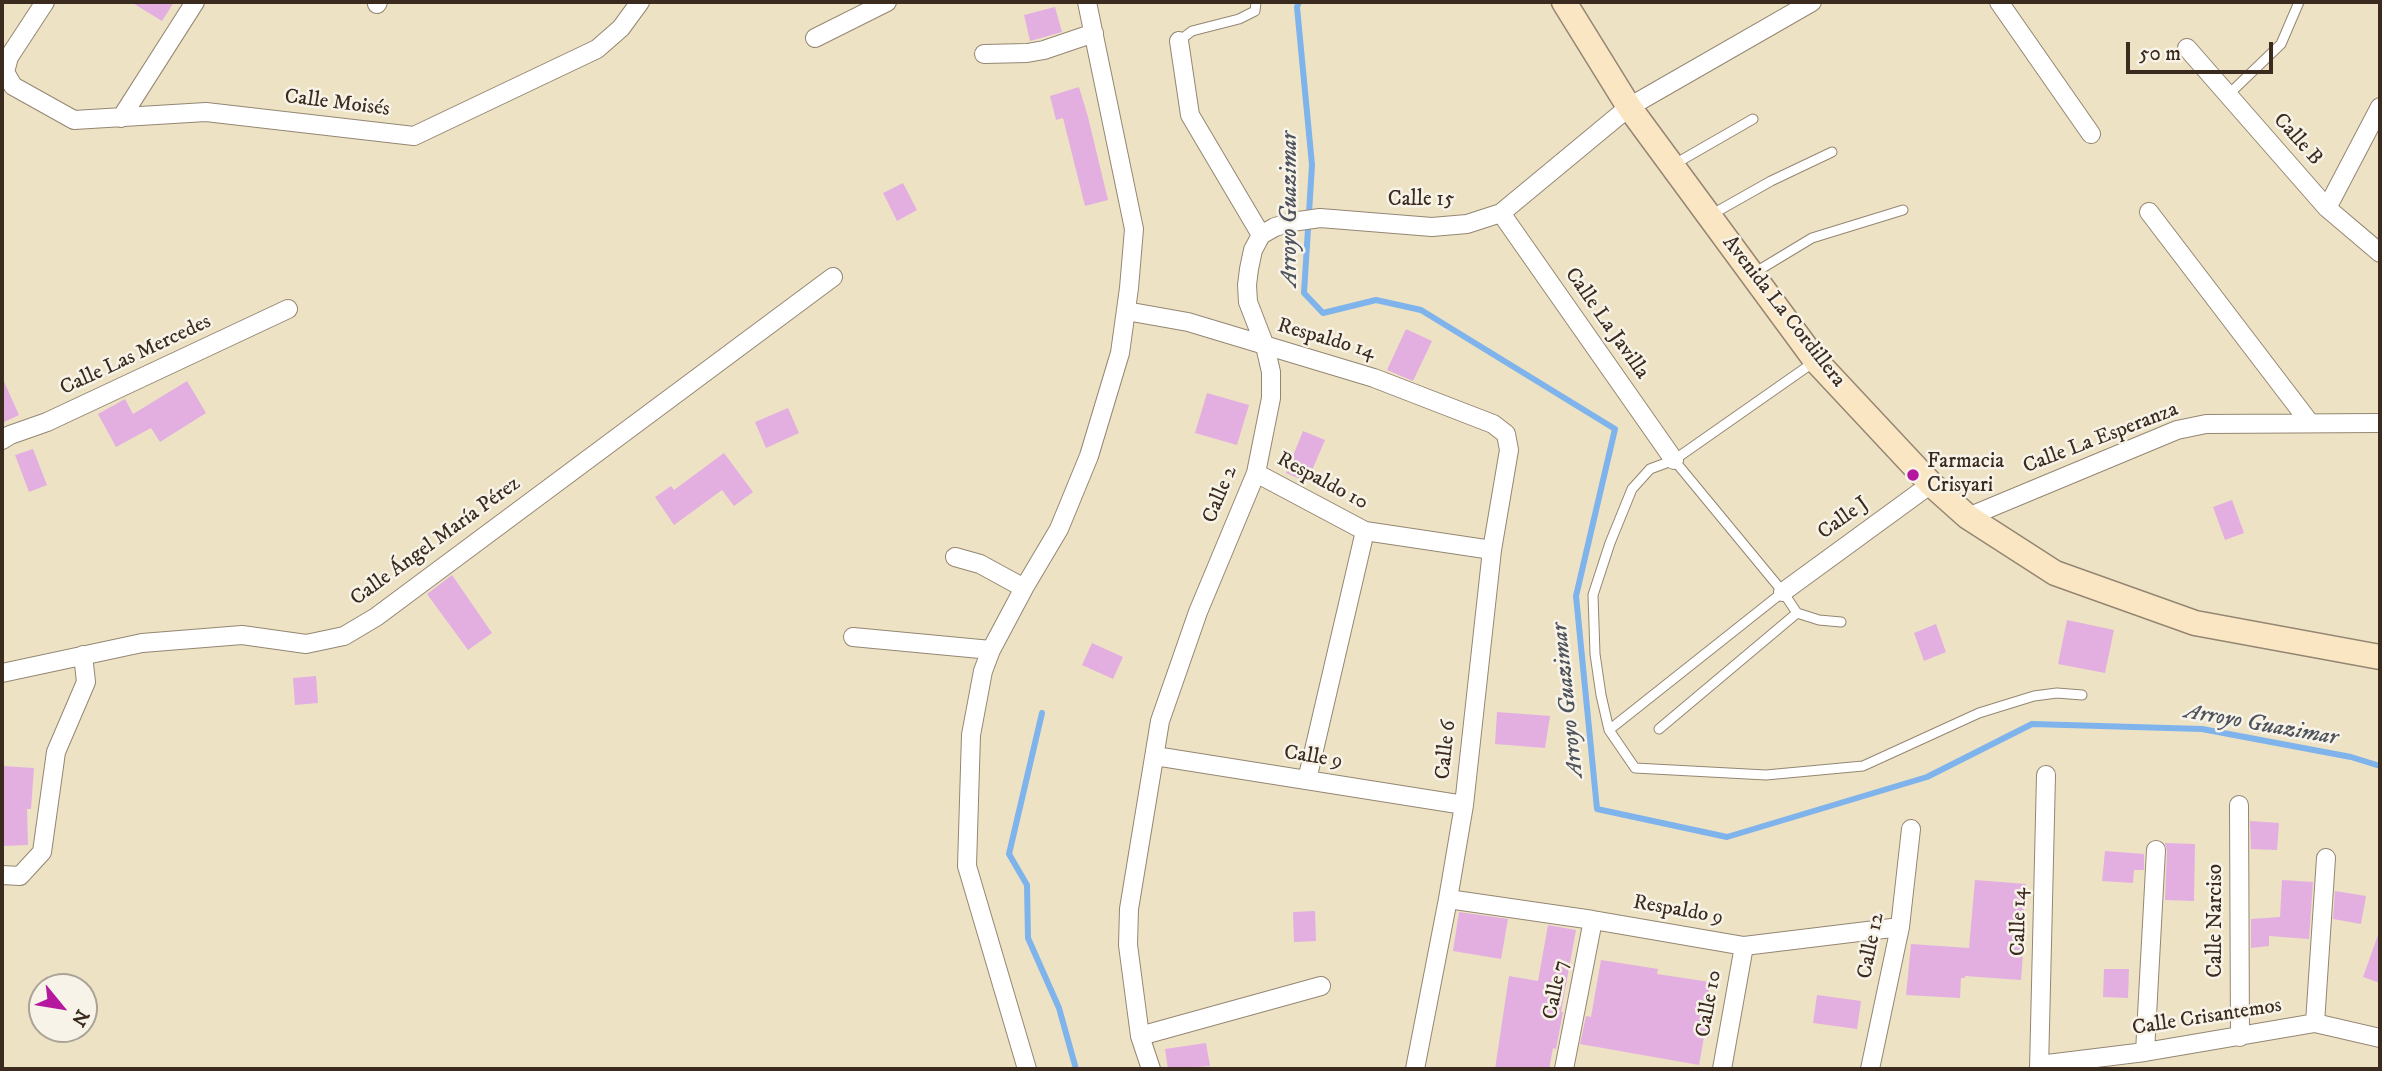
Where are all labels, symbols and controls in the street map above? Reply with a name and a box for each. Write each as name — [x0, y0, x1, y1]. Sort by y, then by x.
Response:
scale bar — [2130, 28, 2277, 72]
text: 50 m — [2139, 41, 2181, 67]
street label: Calle Moisés — [283, 85, 391, 123]
street label: Calle B — [2267, 109, 2327, 171]
water label: Arroyo Guazimar — [1277, 132, 1305, 286]
street label: Calle 15 — [1388, 188, 1454, 214]
street label: Avenida La Cordillera — [1716, 231, 1850, 393]
street label: Calle La Javilla — [1558, 263, 1654, 385]
street label: Calle Las Mercedes — [57, 310, 215, 402]
street label: Respaldo 14 — [1274, 314, 1378, 366]
street label: Calle La Esperanza — [2020, 398, 2182, 480]
street label: Respaldo 10 — [1272, 448, 1372, 516]
place label: Farmacia Crisyari — [1927, 450, 2004, 500]
street label: Calle 2 — [1198, 463, 1244, 527]
marker: Farmacia Crisyari — [1905, 467, 1921, 483]
street label: Calle Ángel María Pérez — [346, 472, 526, 612]
street label: Calle J — [1814, 492, 1874, 546]
water label: Arroyo Guazimar — [1547, 622, 1591, 778]
water label: Arroyo Guazimar — [2182, 699, 2340, 753]
street label: Calle 6 — [1431, 719, 1463, 781]
street label: Calle 9 — [1282, 741, 1344, 775]
street label: Calle Narciso — [2204, 864, 2230, 978]
street label: Calle 14 — [2007, 888, 2033, 956]
street label: Respaldo 9 — [1631, 891, 1725, 931]
street label: Calle 12 — [1853, 911, 1891, 981]
street label: Calle 7 — [1539, 958, 1575, 1022]
street label: Calle 10 — [1692, 969, 1728, 1039]
north arrow — [28, 973, 98, 1043]
street label: Calle Crisantemos — [2131, 994, 2283, 1042]
text: N — [66, 1005, 94, 1030]

